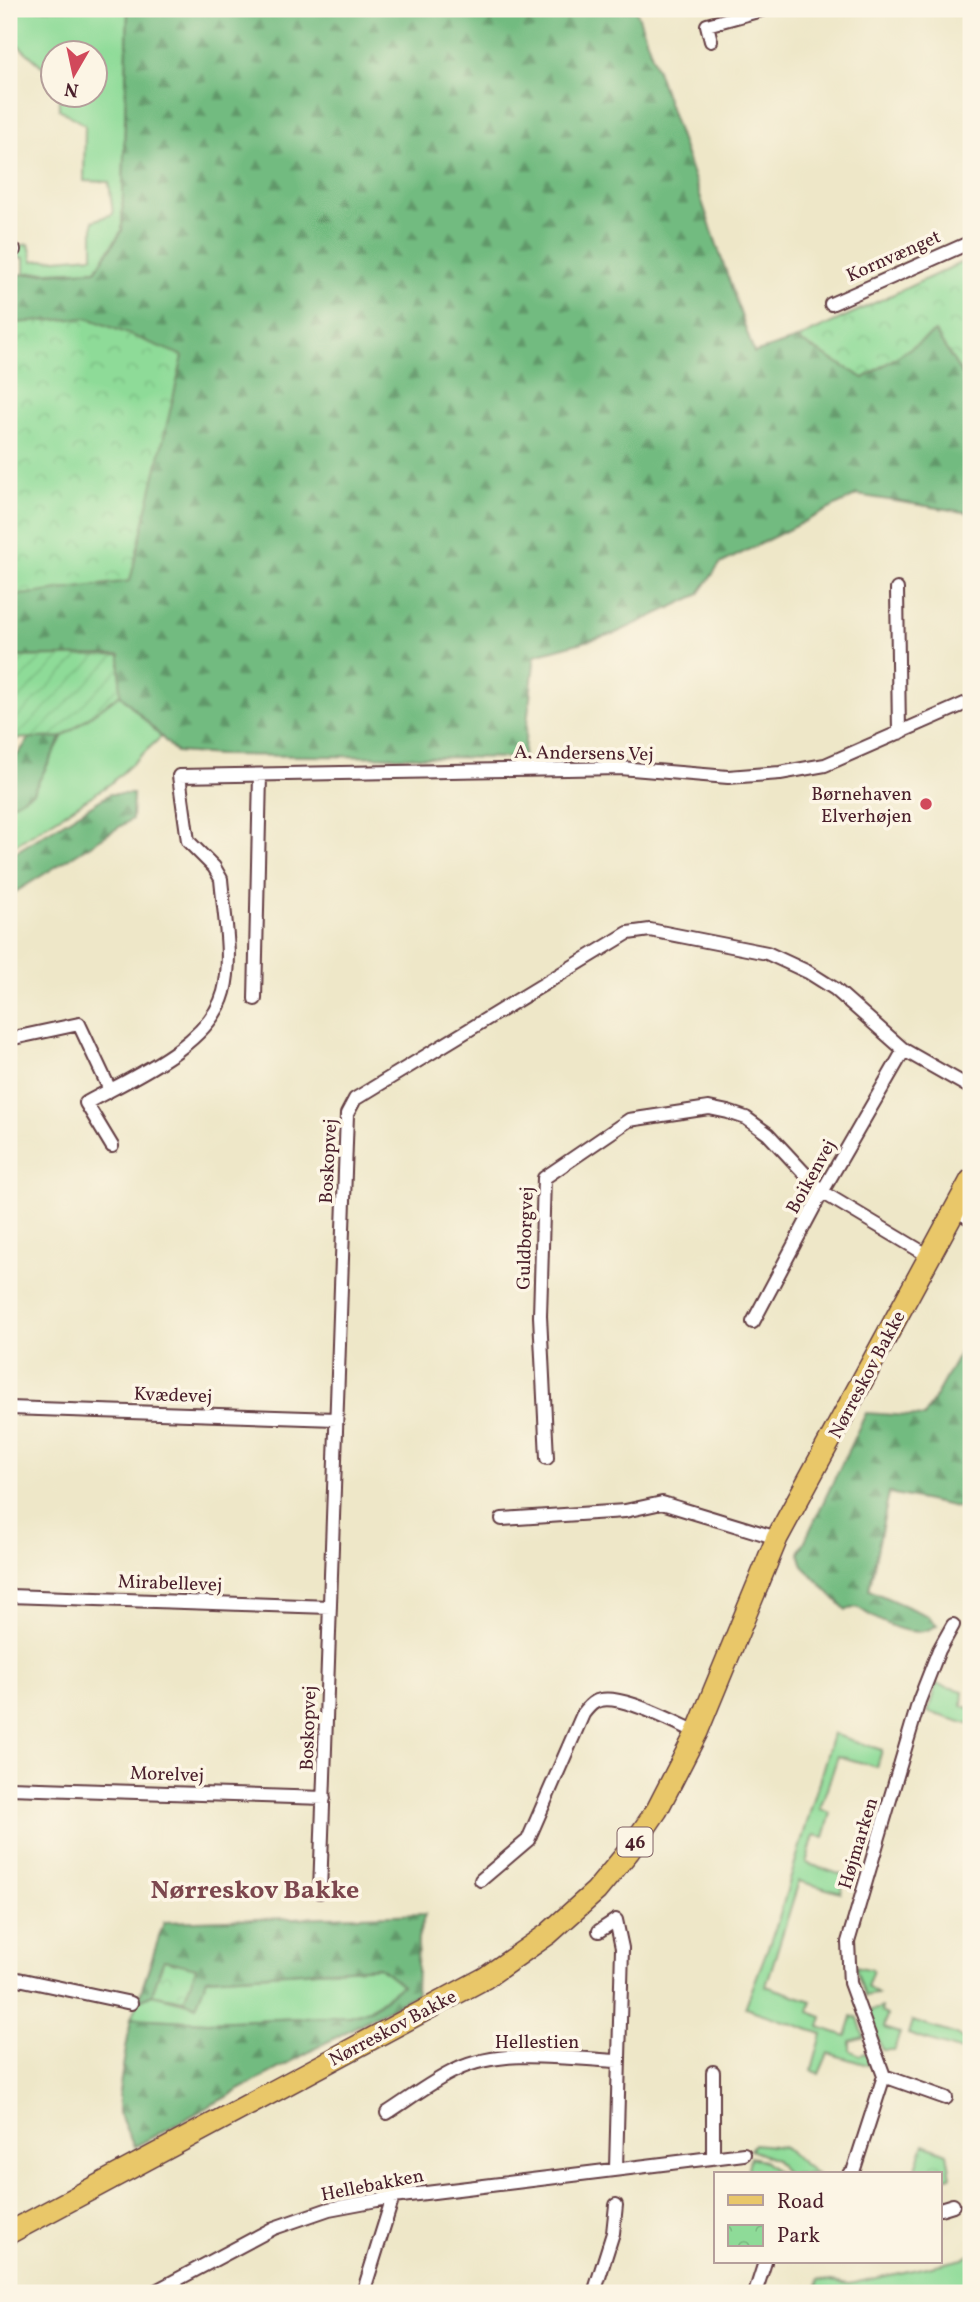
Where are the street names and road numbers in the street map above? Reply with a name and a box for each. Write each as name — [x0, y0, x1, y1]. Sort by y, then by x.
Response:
street label: Kornvænget — [842, 224, 945, 289]
street label: A. Andersens Vej — [514, 740, 654, 768]
street label: Boskopvej — [314, 1118, 344, 1204]
street label: Boikenvej — [781, 1135, 843, 1219]
street label: Guldborgvej — [511, 1186, 541, 1290]
street label: Nørreskov Bakke — [823, 1306, 912, 1443]
street label: Kvædevej — [133, 1382, 213, 1410]
street label: Mirabellevej — [117, 1569, 223, 1599]
street label: Boskopvej — [295, 1685, 323, 1771]
street label: Morelvej — [129, 1761, 205, 1789]
street label: Højmarken — [833, 1795, 885, 1893]
road number: 46 — [618, 1828, 652, 1856]
street label: Nørreskov Bakke — [324, 1984, 461, 2073]
street label: Hellestien — [495, 2030, 579, 2056]
street label: Hellebakken — [319, 2163, 426, 2209]

